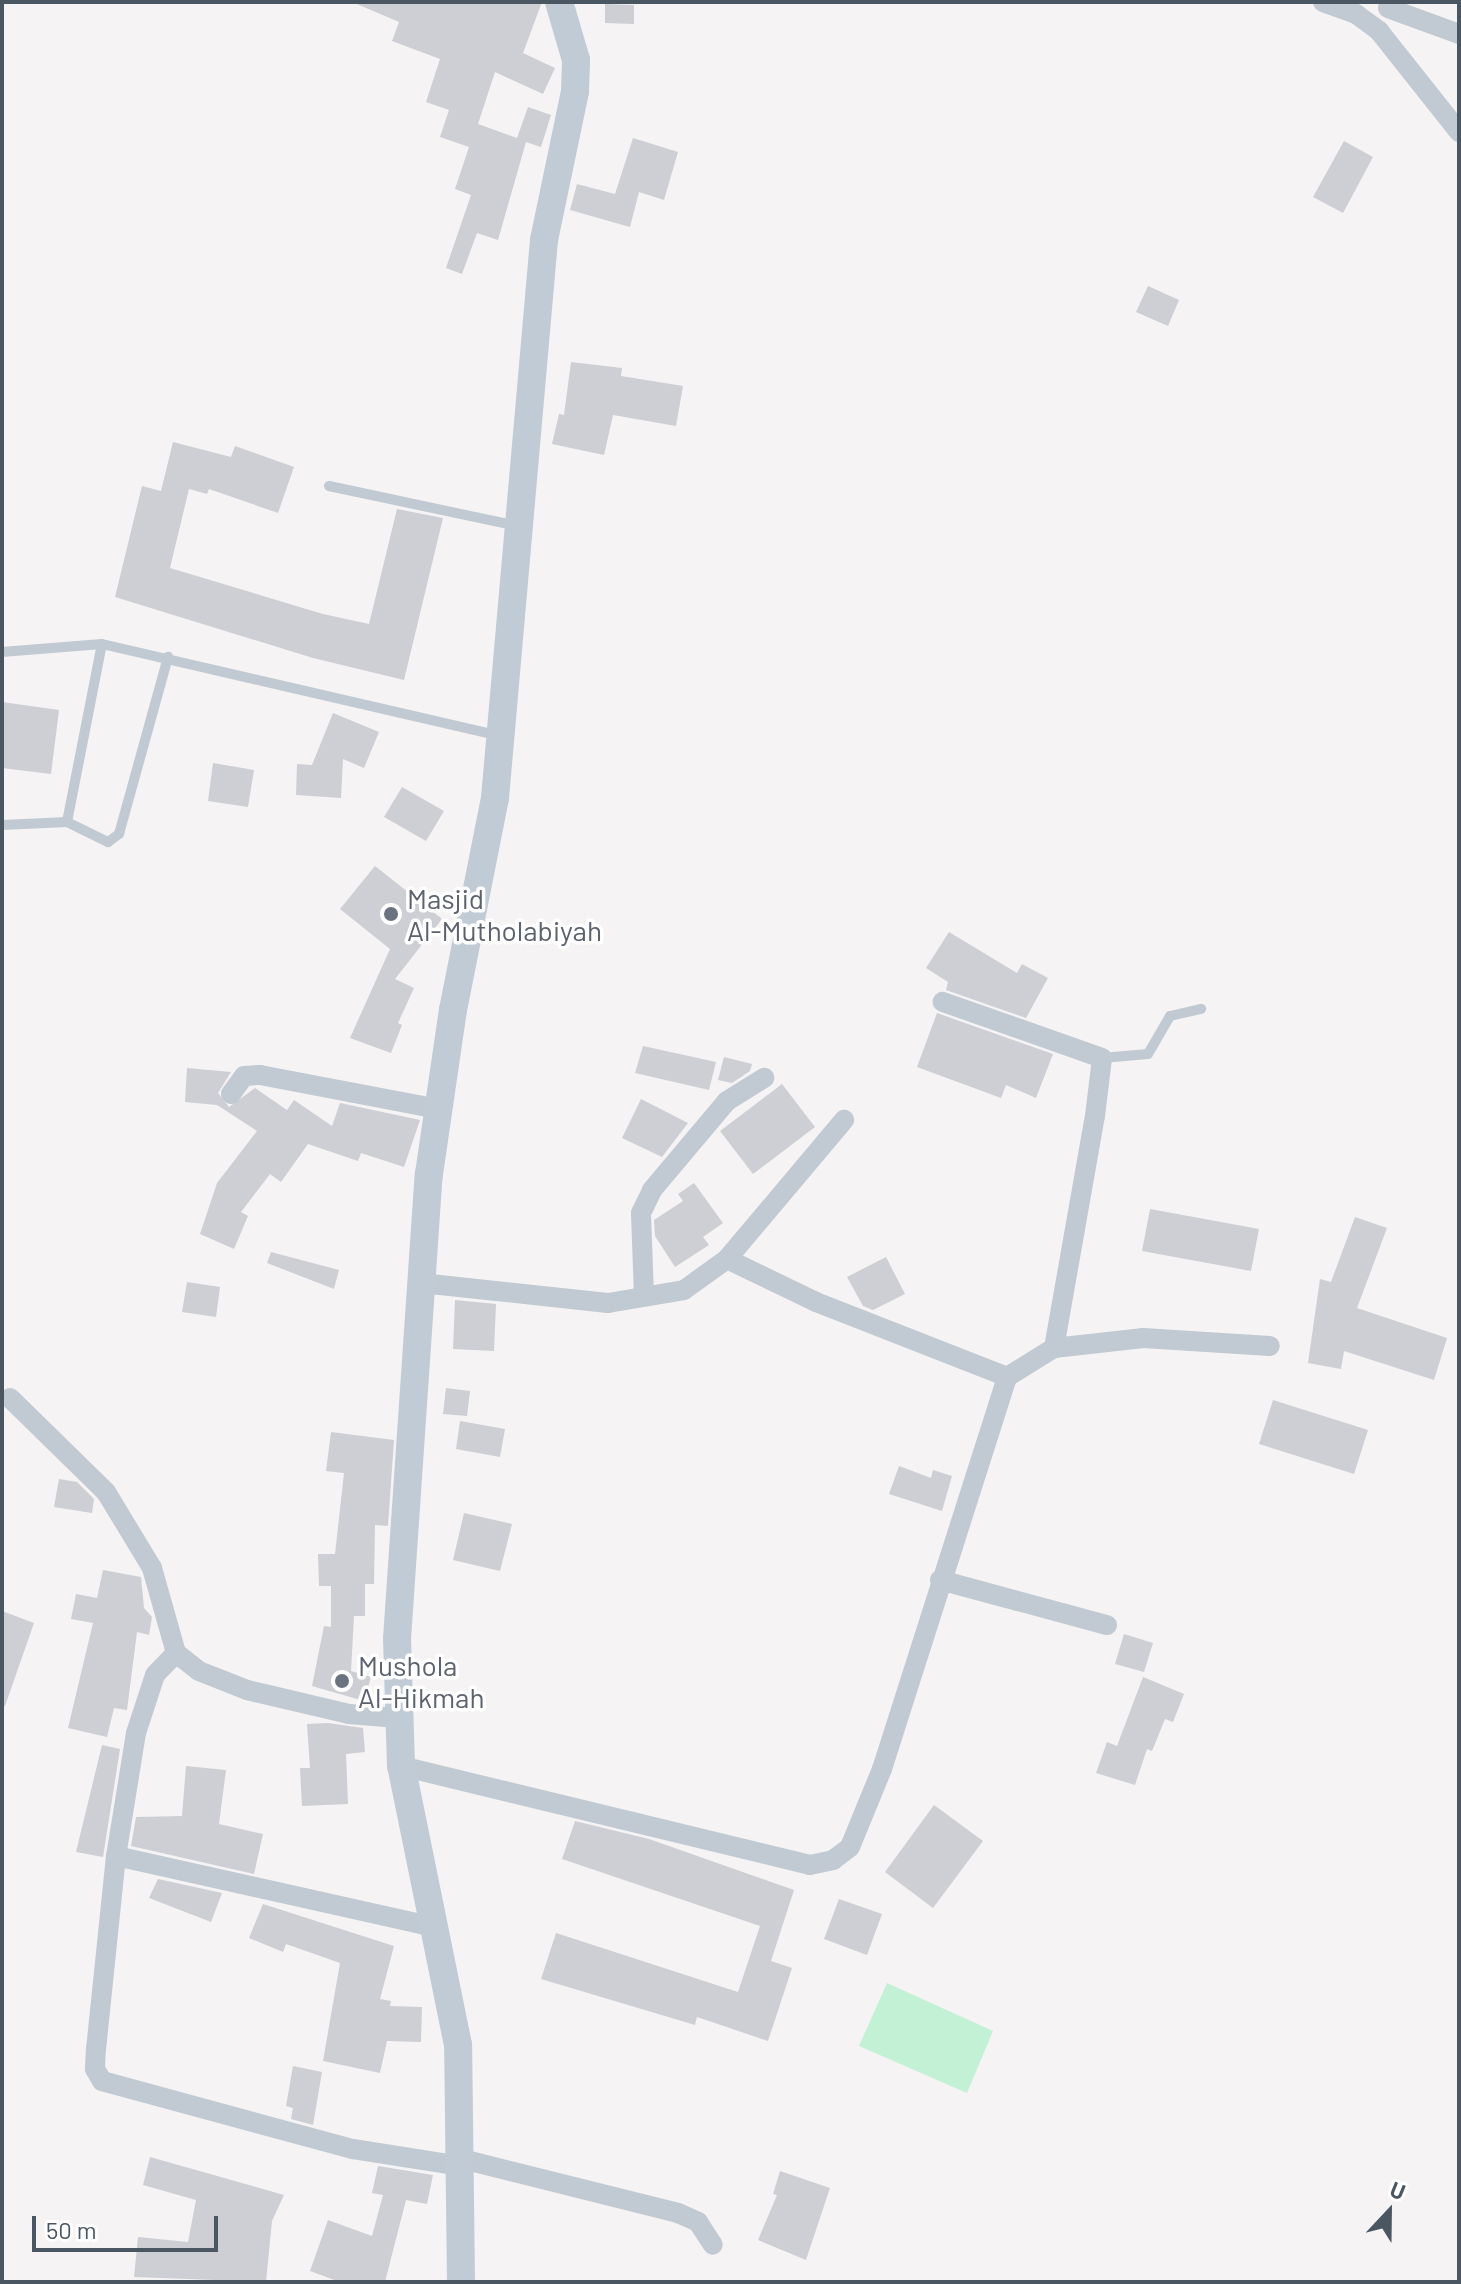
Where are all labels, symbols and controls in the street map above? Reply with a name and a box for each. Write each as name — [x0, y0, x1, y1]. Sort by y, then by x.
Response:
place label: Masjid Al-Mutholabiyah — [407, 881, 602, 947]
marker: Masjid Al-Mutholabiyah — [382, 905, 400, 923]
place label: Mushola Al-Hikmah — [358, 1648, 485, 1714]
marker: Mushola Al-Hikmah — [333, 1672, 351, 1690]
north arrow — [1349, 2172, 1429, 2252]
text: U — [1387, 2175, 1409, 2204]
scale bar — [36, 2200, 222, 2250]
text: 50 m — [46, 2215, 97, 2244]

